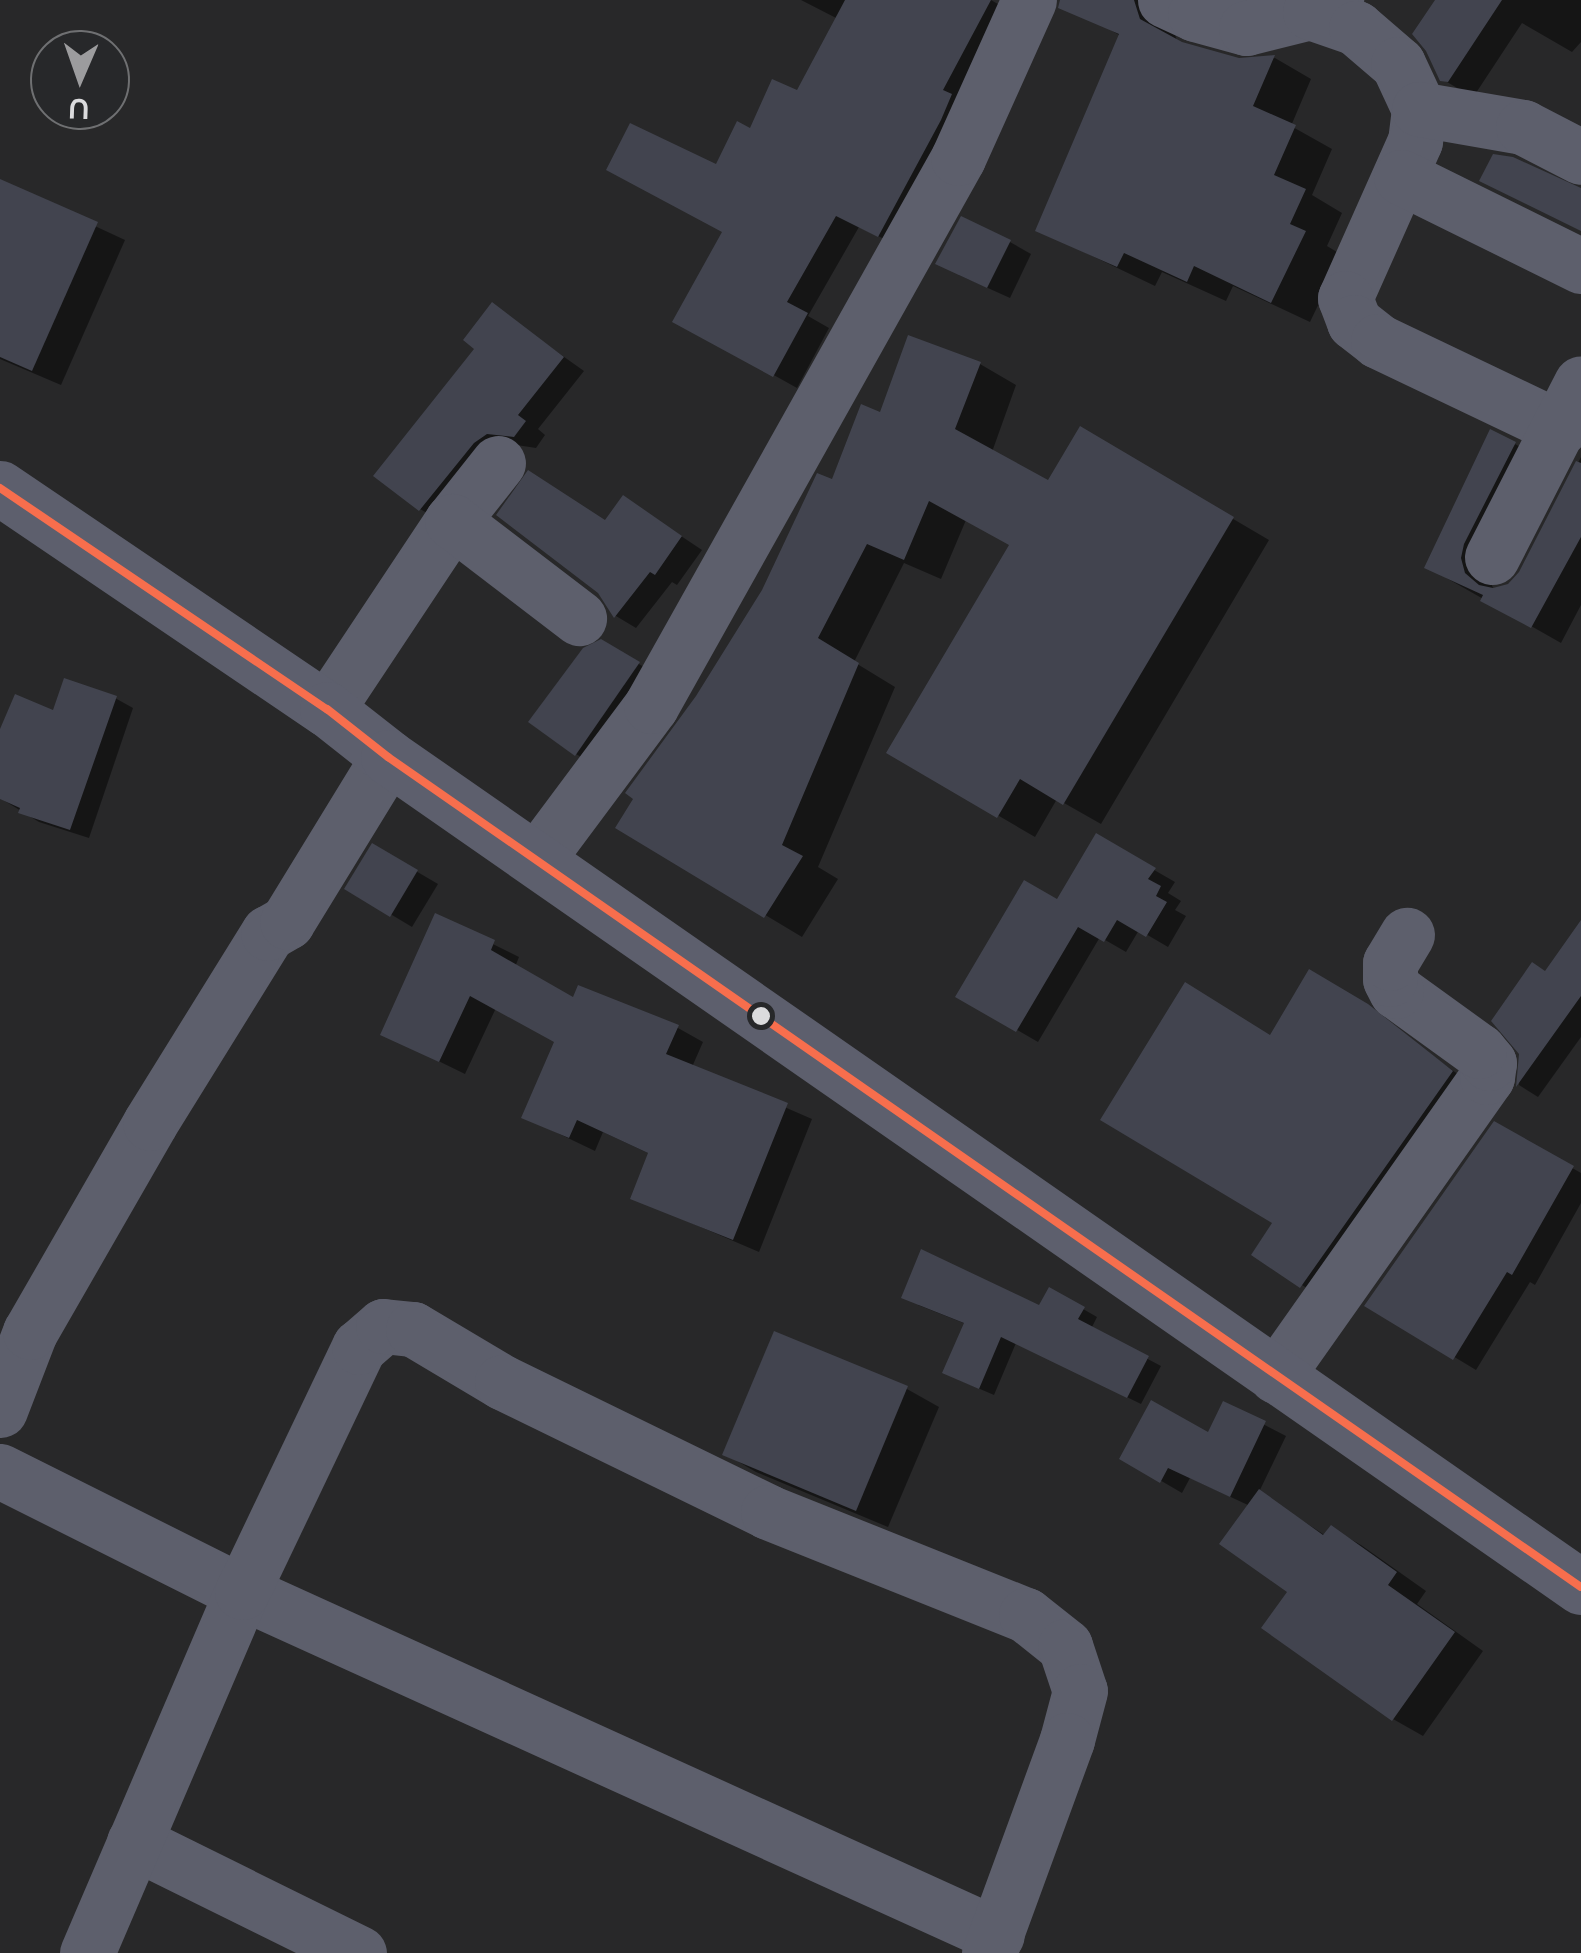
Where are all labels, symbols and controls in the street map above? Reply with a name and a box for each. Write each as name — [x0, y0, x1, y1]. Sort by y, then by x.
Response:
north arrow — [30, 30, 130, 130]
text: U — [68, 92, 90, 125]
unlabelled marker — [751, 1006, 771, 1026]

